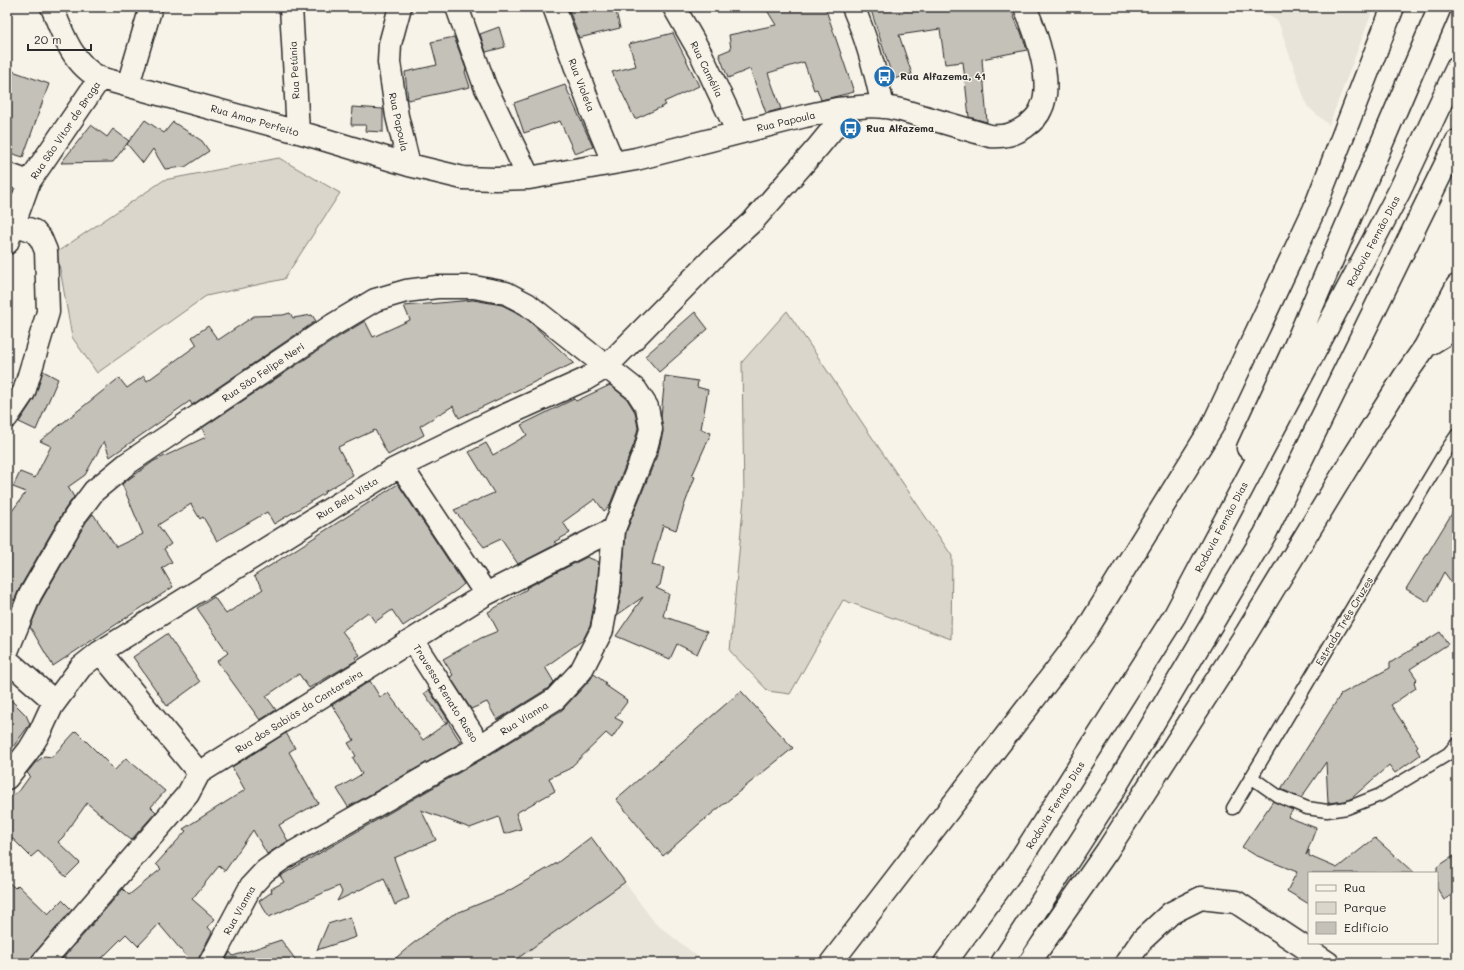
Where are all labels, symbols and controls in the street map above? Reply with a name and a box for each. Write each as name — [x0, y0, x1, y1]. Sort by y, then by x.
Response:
scale bar — [28, 26, 91, 52]
text: 20 m — [34, 31, 62, 47]
street label: Rua Camélia — [687, 39, 727, 99]
street label: Rua Petúnia — [285, 41, 303, 99]
street label: Rua Violeta — [565, 56, 599, 114]
bus stop icon: Rua Alfazema, 41 — [872, 63, 898, 89]
place label: Rua Alfazema, 41 — [900, 69, 986, 83]
street label: Rua São Vitor de Braga — [27, 78, 103, 182]
street label: Rua Papoula — [386, 91, 412, 153]
street label: Rua Amor Perfeito — [209, 101, 301, 139]
street label: Rua Papoula — [755, 107, 817, 135]
bus stop icon: Rua Alfazema — [837, 115, 863, 141]
place label: Rua Alfazema — [866, 121, 934, 135]
street label: Rodovia Fernão Dias — [1343, 193, 1403, 289]
street label: Rua São Felipe Neri — [219, 339, 307, 405]
street label: Rua Bela Vista — [313, 473, 381, 523]
street label: Rodovia Fernão Dias — [1191, 479, 1251, 575]
street label: Estrada Três Cruzes — [1312, 574, 1376, 668]
street label: Travessa Renato Russo — [410, 641, 482, 745]
street label: Rua dos Sabiás da Cantareira — [233, 666, 365, 756]
street label: Rua Vianna — [497, 698, 551, 738]
street label: Rodovia Fernão Dias — [1022, 758, 1088, 852]
legend — [1308, 872, 1438, 944]
text: Rua — [1344, 879, 1366, 895]
street label: Rua Vianna — [220, 883, 258, 937]
text: Parque — [1344, 899, 1387, 915]
text: Edifício — [1344, 919, 1388, 935]

